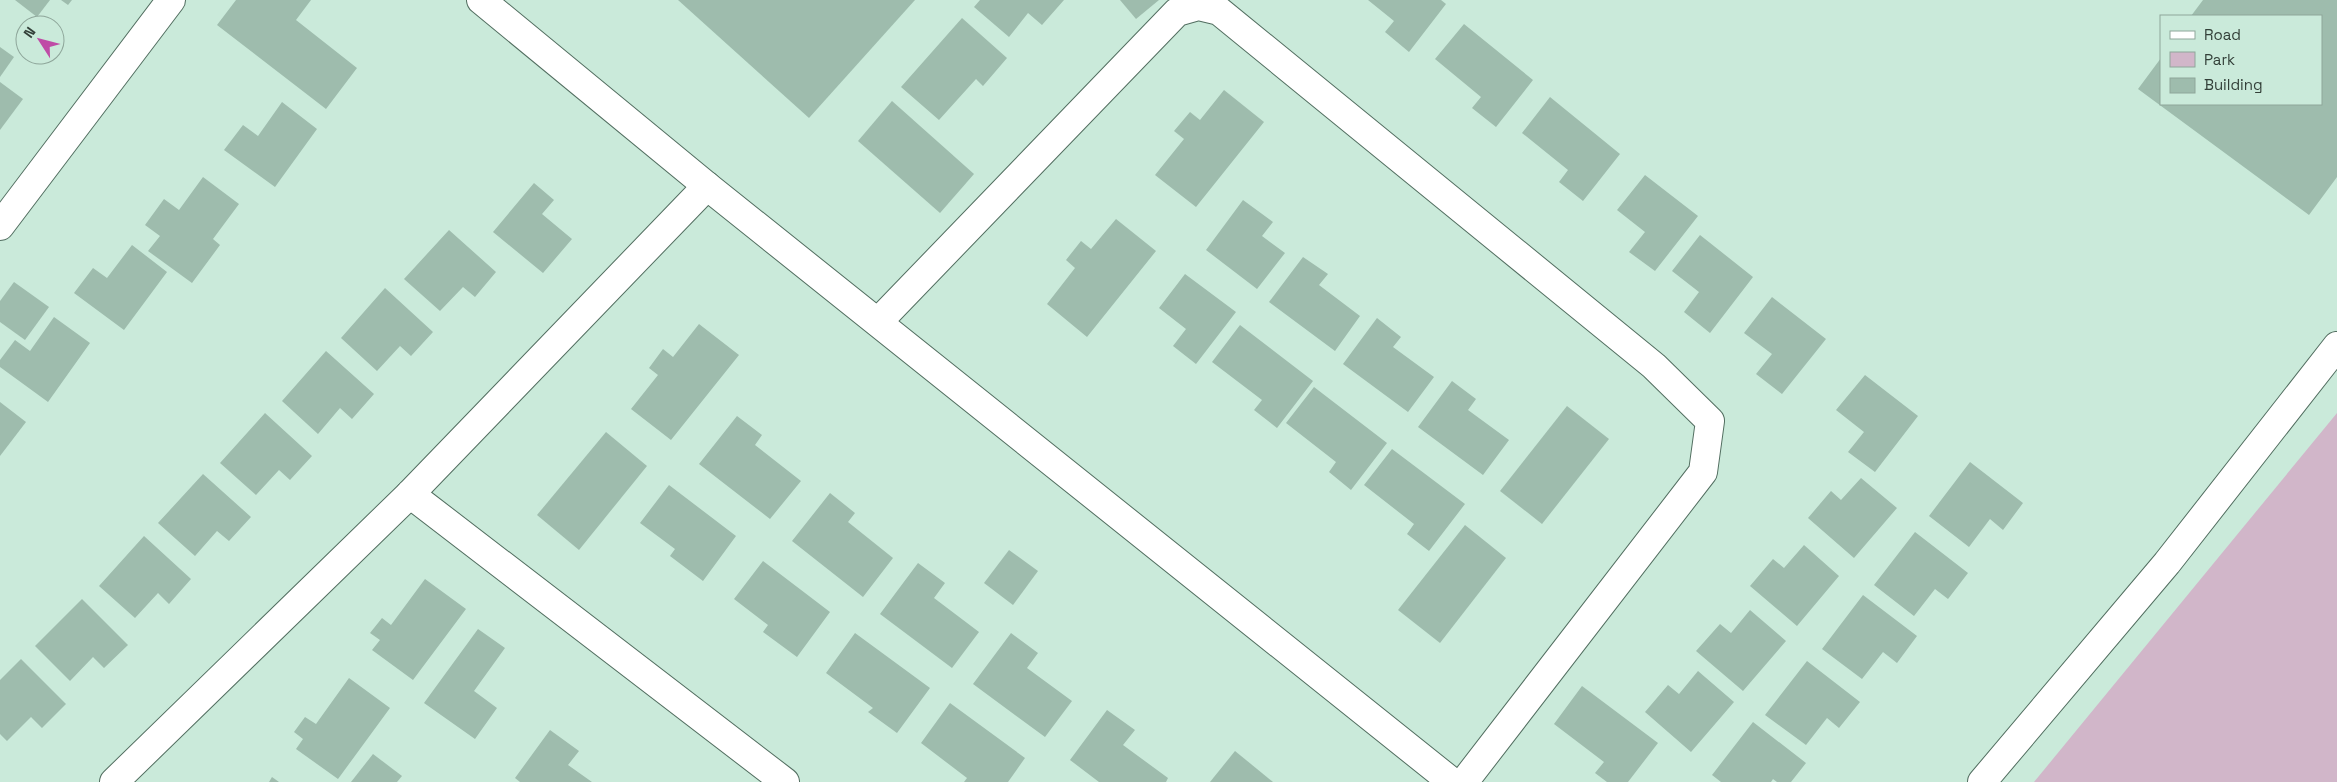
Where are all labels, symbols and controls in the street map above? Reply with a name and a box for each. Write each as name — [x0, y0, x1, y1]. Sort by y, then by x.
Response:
north arrow — [15, 15, 65, 65]
legend — [2160, 15, 2322, 105]
text: N — [19, 23, 40, 41]
text: Road — [2204, 25, 2241, 44]
text: Park — [2204, 50, 2235, 69]
text: Building — [2204, 75, 2263, 94]

